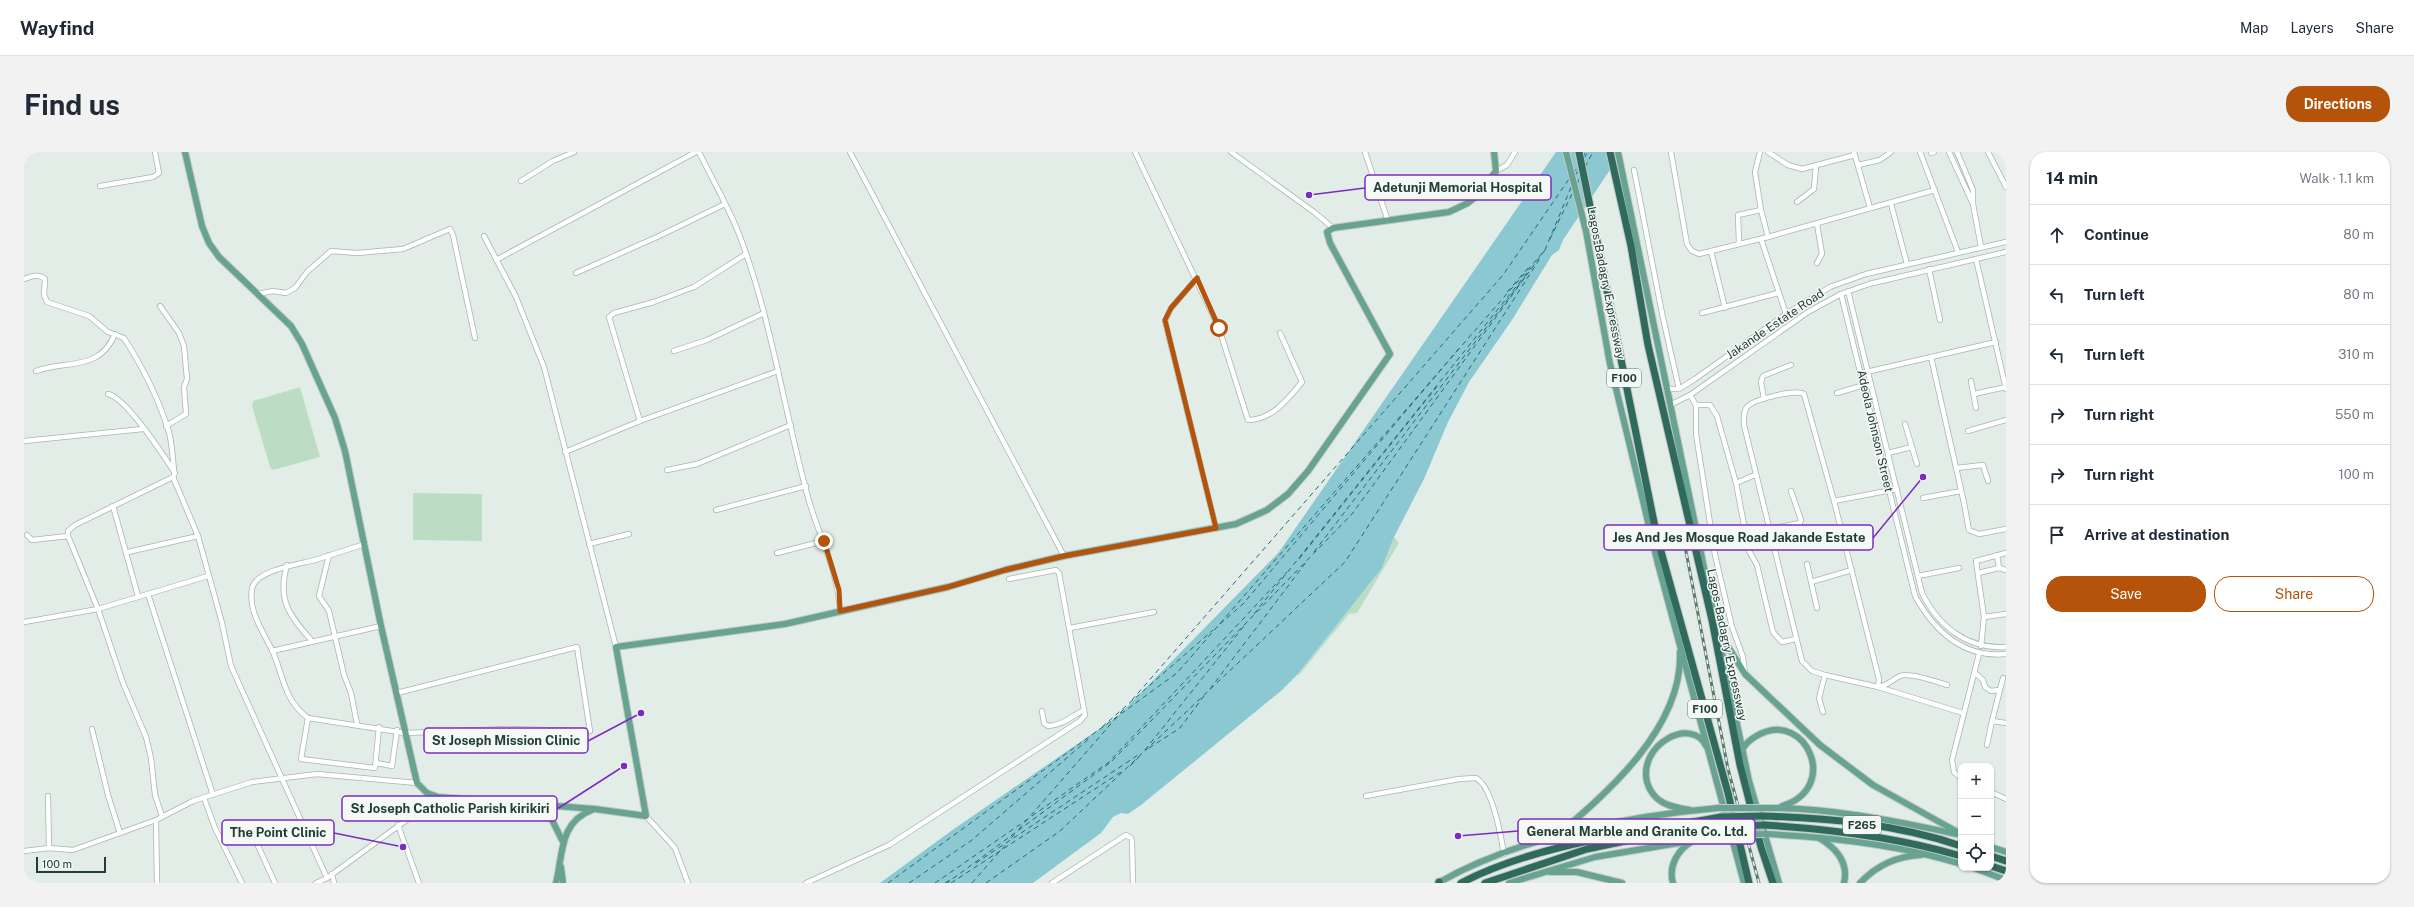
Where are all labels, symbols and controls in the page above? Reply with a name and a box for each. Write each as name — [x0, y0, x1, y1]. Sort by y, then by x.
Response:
text: Wayfind — [20, 17, 94, 39]
text: Map — [2240, 20, 2268, 36]
text: Layers — [2290, 20, 2334, 36]
text: Share — [2356, 20, 2394, 36]
button: Directions — [2286, 86, 2390, 122]
text: Find us — [24, 88, 120, 121]
text: 14 min — [2046, 168, 2098, 188]
text: Walk · 1.1 km — [2299, 171, 2374, 186]
callout: Adetunji Memorial Hospital — [1365, 175, 1551, 200]
text: Adetunji Memorial Hospital — [1373, 180, 1543, 195]
street label: Lagos-Badagry Expressway — [1584, 205, 1628, 361]
icon: ahead — [2046, 224, 2068, 246]
text: Continue — [2084, 226, 2149, 243]
text: 80 m — [2343, 227, 2374, 242]
icon: left — [2046, 284, 2068, 306]
street label: Jakande Estate Road — [1723, 286, 1827, 362]
text: Turn left — [2084, 286, 2145, 303]
text: 80 m — [2343, 287, 2374, 302]
route start — [1210, 319, 1228, 337]
icon: left — [2046, 344, 2068, 366]
text: Turn left — [2084, 346, 2145, 363]
text: 310 m — [2338, 347, 2374, 362]
street label: Adeola Johnson Street — [1854, 368, 1896, 494]
road number: F100 — [1607, 369, 1641, 387]
icon: right — [2046, 404, 2068, 426]
text: Turn right — [2084, 406, 2154, 423]
text: 550 m — [2335, 407, 2374, 422]
icon: right — [2046, 464, 2068, 486]
text: Turn right — [2084, 466, 2154, 483]
text: 100 m — [2338, 467, 2374, 482]
icon: arrive — [2046, 524, 2068, 546]
callout: Jes And Jes Mosque Road Jakande Estate — [1604, 525, 1873, 550]
text: Arrive at destination — [2084, 526, 2229, 543]
text: Jes And Jes Mosque Road Jakande Estate — [1613, 530, 1865, 545]
route end — [815, 532, 833, 550]
street label: Lagos-Badagry Expressway — [1704, 568, 1750, 723]
button: Save — [2046, 576, 2206, 612]
button: Share — [2214, 576, 2374, 612]
road number: F100 — [1688, 700, 1722, 718]
callout: St Joseph Mission Clinic — [424, 728, 588, 753]
text: St Joseph Mission Clinic — [432, 733, 580, 748]
map controls — [1958, 763, 1994, 871]
button: + — [1958, 763, 1994, 799]
callout: St Joseph Catholic Parish kirikiri — [342, 796, 557, 821]
button: − — [1958, 799, 1994, 835]
text: St Joseph Catholic Parish kirikiri — [350, 801, 550, 816]
road number: F265 — [1843, 816, 1881, 834]
callout: General Marble and Granite Co. Ltd. — [1518, 819, 1755, 844]
callout: The Point Clinic — [222, 820, 334, 845]
text: General Marble and Granite Co. Ltd. — [1526, 824, 1748, 839]
text: The Point Clinic — [230, 825, 326, 840]
button: locate — [1958, 835, 1994, 871]
scale bar — [36, 855, 106, 874]
text: 100 m — [42, 858, 72, 870]

